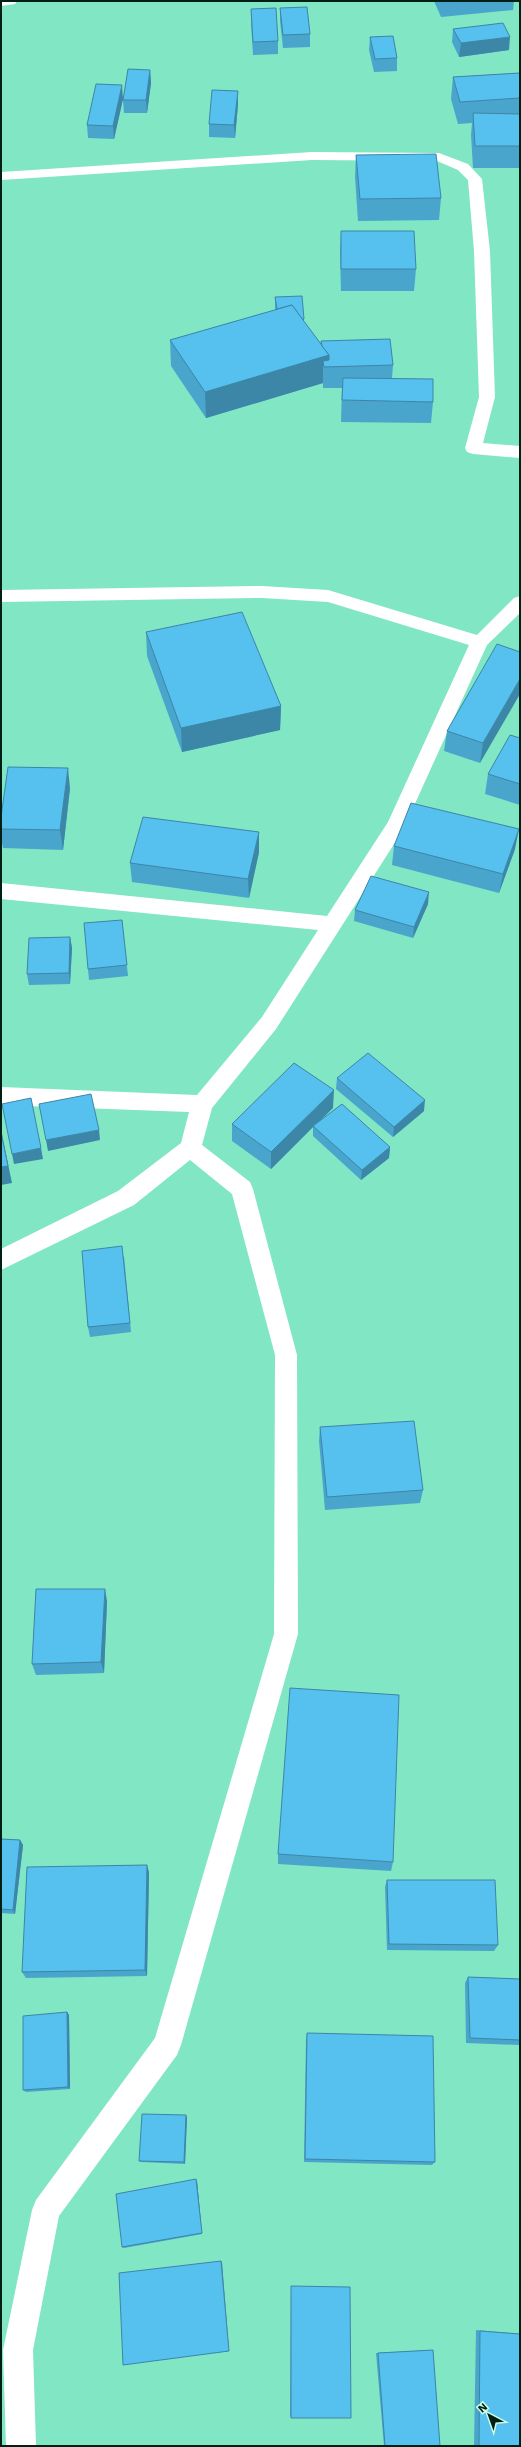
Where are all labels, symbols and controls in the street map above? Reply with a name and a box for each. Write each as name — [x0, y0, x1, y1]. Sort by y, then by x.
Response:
north arrow — [469, 2395, 509, 2435]
text: N — [475, 2400, 490, 2415]

